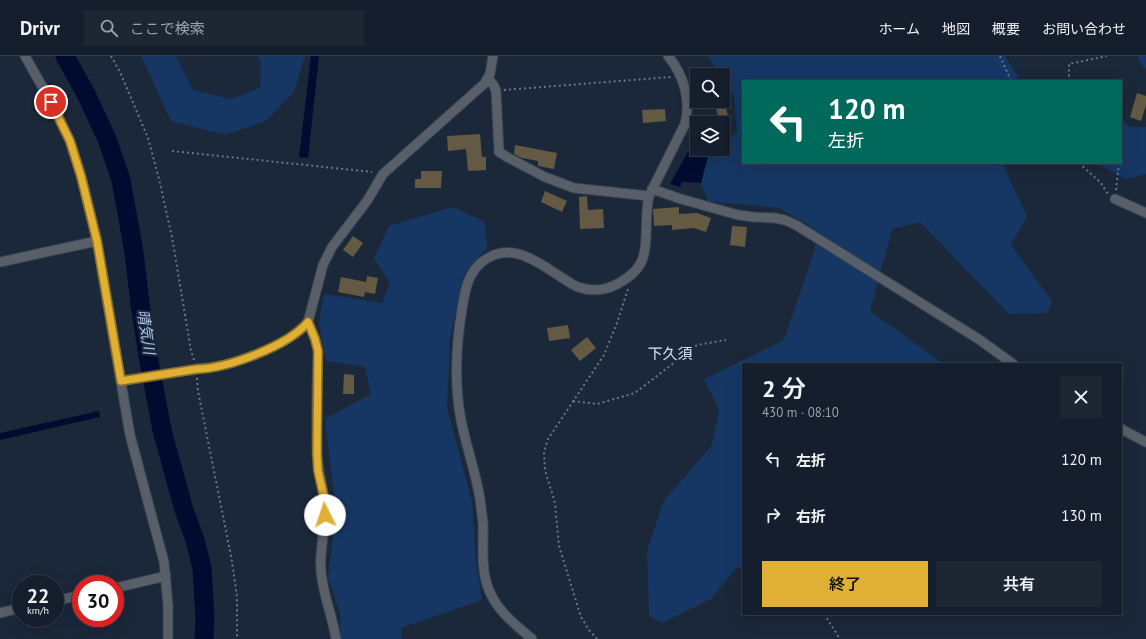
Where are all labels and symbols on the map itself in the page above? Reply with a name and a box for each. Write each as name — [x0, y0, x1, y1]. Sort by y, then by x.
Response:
pin — [34, 85, 68, 119]
water label: 晴気川 — [134, 308, 160, 358]
district label: 下久須 — [647, 344, 693, 363]
position arrow — [304, 494, 346, 536]
speed limit sign: 30 — [72, 575, 124, 627]

